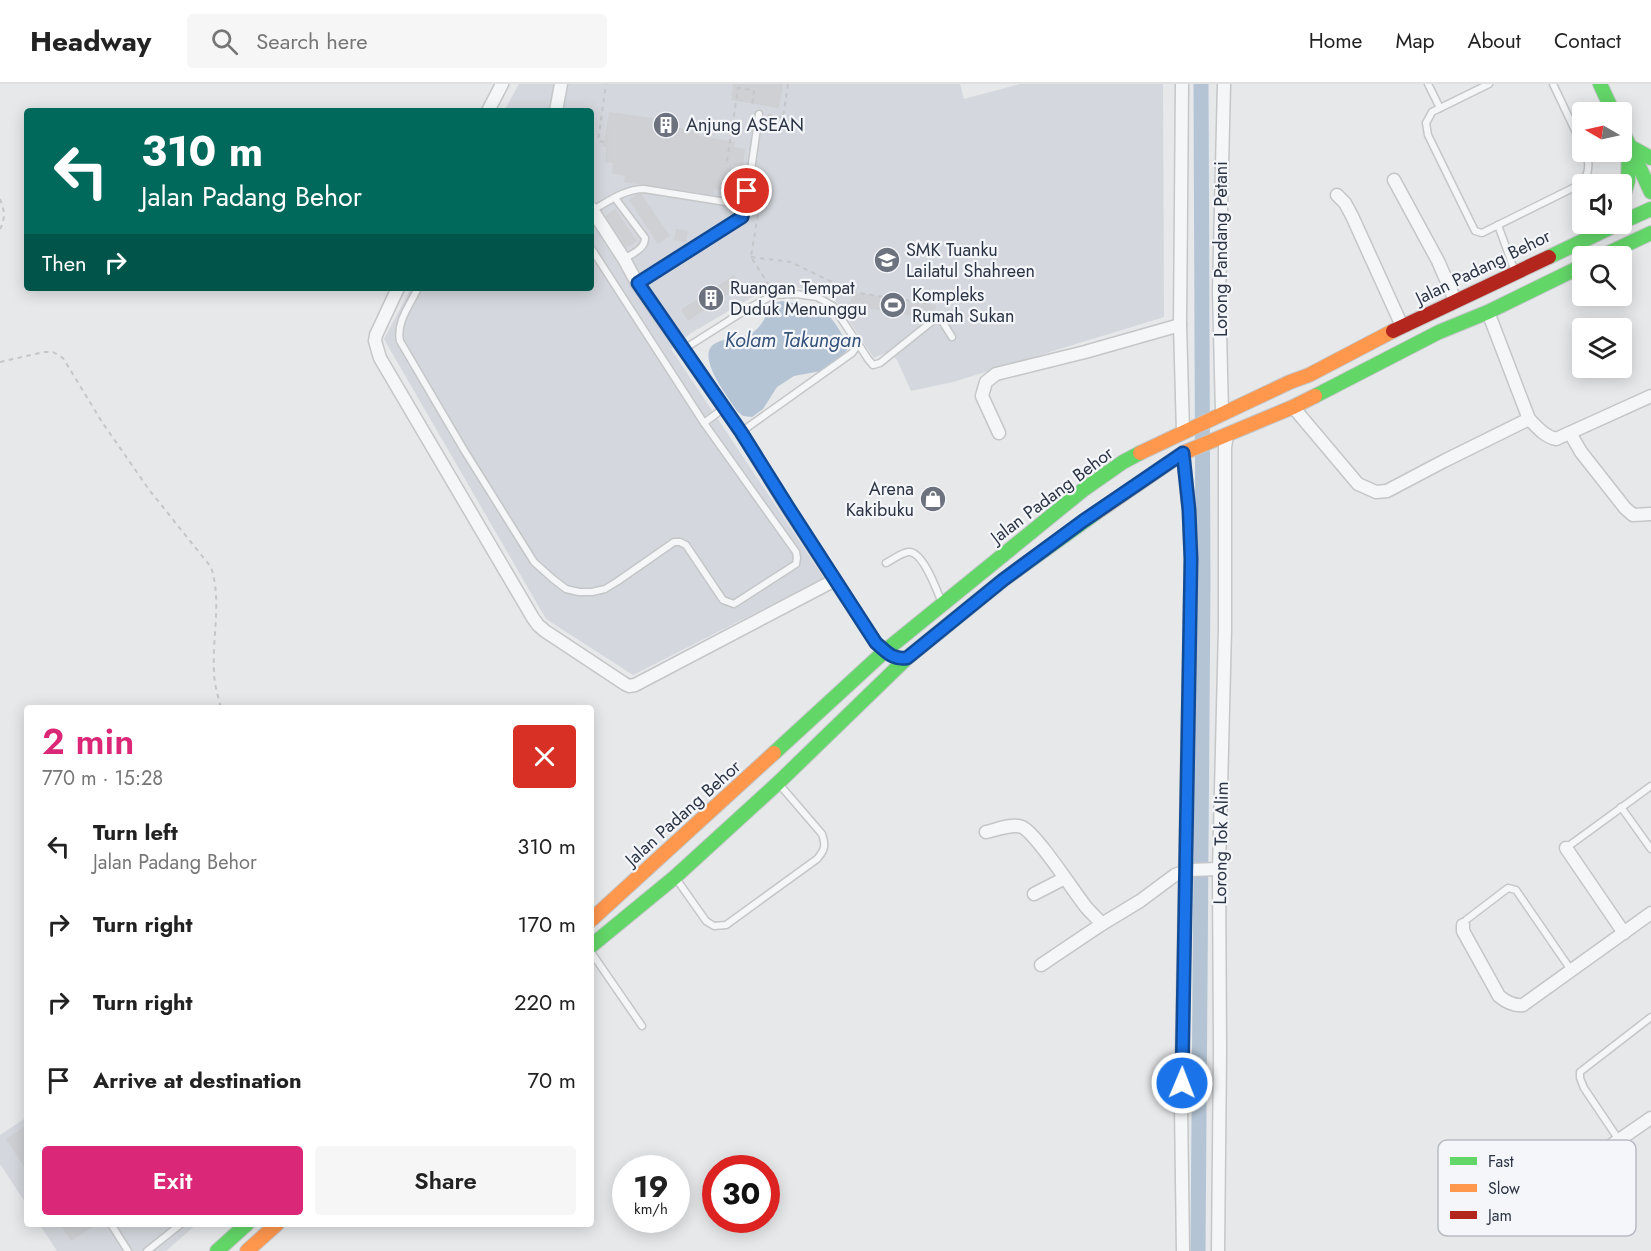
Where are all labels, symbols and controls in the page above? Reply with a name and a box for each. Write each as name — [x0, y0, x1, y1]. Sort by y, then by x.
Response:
search box — [187, 14, 607, 68]
text: Headway — [30, 21, 151, 62]
icon: search — [208, 25, 241, 58]
text: Search here — [256, 25, 368, 57]
text: Home — [1309, 26, 1362, 56]
text: Map — [1395, 26, 1435, 56]
text: About — [1468, 26, 1521, 56]
text: Contact — [1554, 26, 1621, 56]
north arrow — [1572, 102, 1632, 162]
map controls — [1572, 102, 1632, 378]
building icon: Anjung ASEAN — [651, 110, 681, 140]
place label: Anjung ASEAN — [686, 112, 804, 138]
text: 310 m — [141, 121, 263, 182]
icon: left — [42, 132, 120, 210]
street label: Lorong Pandang Petani — [1208, 161, 1234, 337]
pin — [721, 165, 772, 216]
icon: arrive — [730, 174, 763, 207]
button: sound — [1572, 174, 1632, 234]
text: Jalan Padang Behor — [141, 177, 362, 216]
street label: Jalan Padang Behor — [1409, 223, 1556, 312]
place label: SMK Tuanku Lailatul Shahreen — [906, 237, 1035, 284]
school or university icon: SMK Tuanku Lailatul Shahreen — [872, 245, 902, 275]
icon: right — [99, 246, 132, 279]
button: search — [1572, 246, 1632, 306]
text: Then — [42, 247, 87, 279]
place label: Ruangan Tempat Duduk Menunggu — [730, 275, 867, 322]
place label: Kompleks Rumah Sukan — [912, 282, 1014, 329]
building icon: Ruangan Tempat Duduk Menunggu — [696, 283, 726, 313]
sports icon: Kompleks Rumah Sukan — [878, 290, 908, 320]
button: layers — [1572, 318, 1632, 378]
water label: Kolam Takungan — [725, 326, 861, 355]
street label: Jalan Padang Behor — [984, 440, 1119, 551]
place label: Arena Kakibuku — [846, 476, 914, 523]
shop icon: Arena Kakibuku — [918, 484, 948, 514]
text: 2 min — [42, 715, 134, 767]
button: close — [513, 725, 576, 788]
street label: Jalan Padang Behor — [618, 753, 747, 873]
text: 770 m · 15:28 — [42, 764, 163, 793]
street label: Lorong Tok Alim — [1207, 781, 1235, 905]
text: Turn left — [93, 816, 178, 848]
icon: left — [42, 830, 75, 863]
text: 310 m — [517, 830, 576, 862]
text: Jalan Padang Behor — [93, 848, 257, 877]
icon: right — [42, 908, 75, 941]
text: Turn right — [93, 908, 193, 940]
text: 170 m — [518, 908, 576, 940]
icon: right — [42, 986, 75, 1019]
text: Turn right — [93, 986, 193, 1018]
text: 220 m — [514, 986, 576, 1018]
position arrow — [1150, 1051, 1214, 1115]
icon: arrive — [42, 1064, 75, 1097]
text: Arrive at destination — [93, 1064, 302, 1096]
text: 70 m — [527, 1064, 576, 1096]
legend — [1438, 1140, 1636, 1236]
button: Exit — [42, 1146, 303, 1215]
button: Share — [315, 1146, 576, 1215]
text: Fast — [1488, 1150, 1514, 1173]
speed limit sign: 30 — [702, 1155, 780, 1233]
text: 19 — [633, 1165, 669, 1208]
text: Slow — [1488, 1177, 1520, 1200]
text: km/h — [634, 1198, 668, 1220]
text: Jam — [1486, 1204, 1512, 1227]

